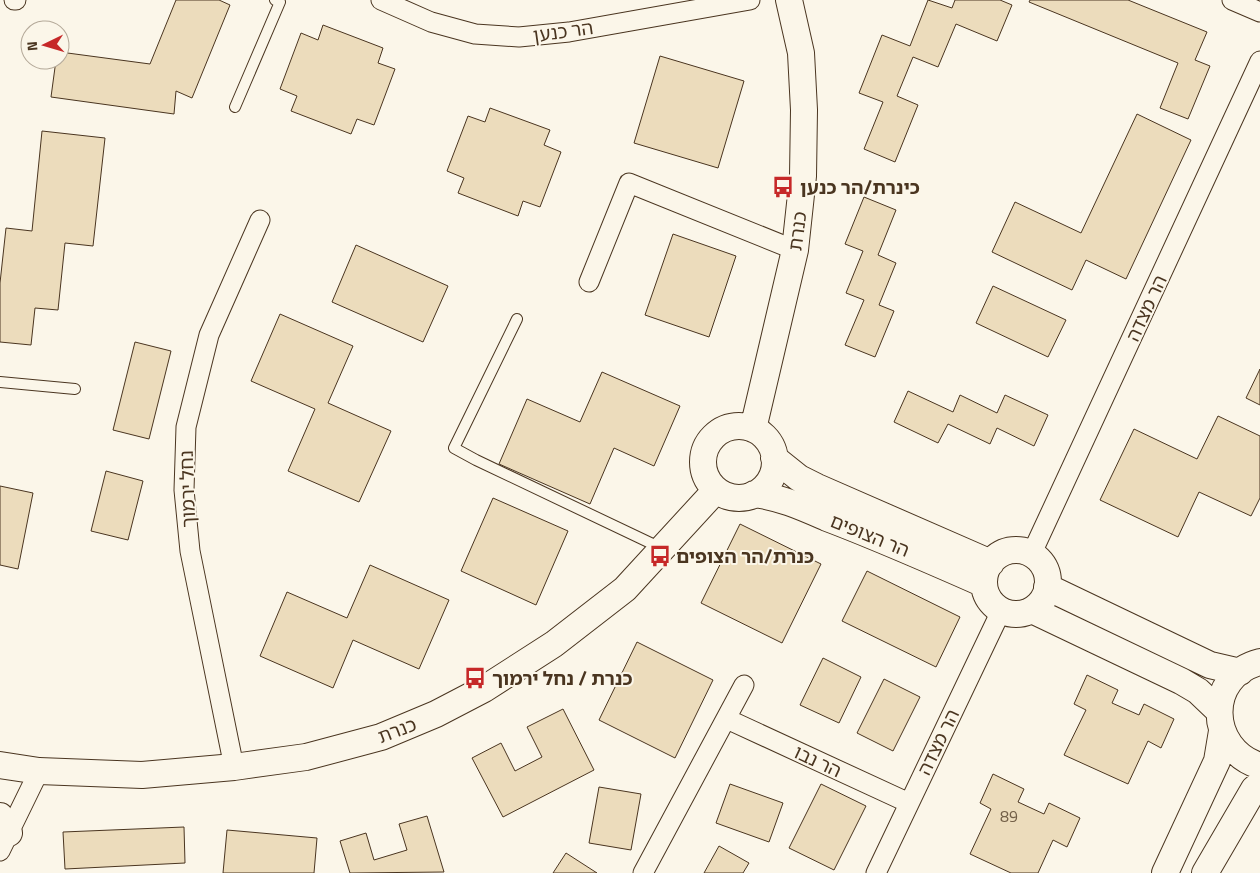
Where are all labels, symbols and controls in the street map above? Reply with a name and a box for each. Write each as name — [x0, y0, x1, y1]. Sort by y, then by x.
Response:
street label: הר כנען — [531, 12, 595, 49]
north arrow — [20, 20, 70, 70]
text: N — [21, 40, 42, 52]
place label: כינרת/הר כנען — [800, 172, 920, 201]
bus stop icon: כינרת/הר כנען — [770, 174, 796, 200]
street label: כנרת — [779, 209, 814, 253]
street label: הר מצדה — [1117, 270, 1174, 346]
street label: נחל ירמוך — [171, 450, 202, 528]
street label: הר הצופים — [826, 505, 914, 564]
place label: כנרת/הר הצופים — [676, 541, 814, 570]
bus stop icon: כנרת/הר הצופים — [647, 543, 673, 569]
place label: כנרת / נחל ירמוך — [492, 663, 633, 692]
bus stop icon: כנרת / נחל ירמוך — [462, 665, 488, 691]
street label: הר מצדה — [909, 704, 966, 780]
street label: כנרת — [373, 709, 420, 750]
street label: הר נבו — [790, 737, 847, 784]
house number: 89 — [1000, 804, 1018, 828]

